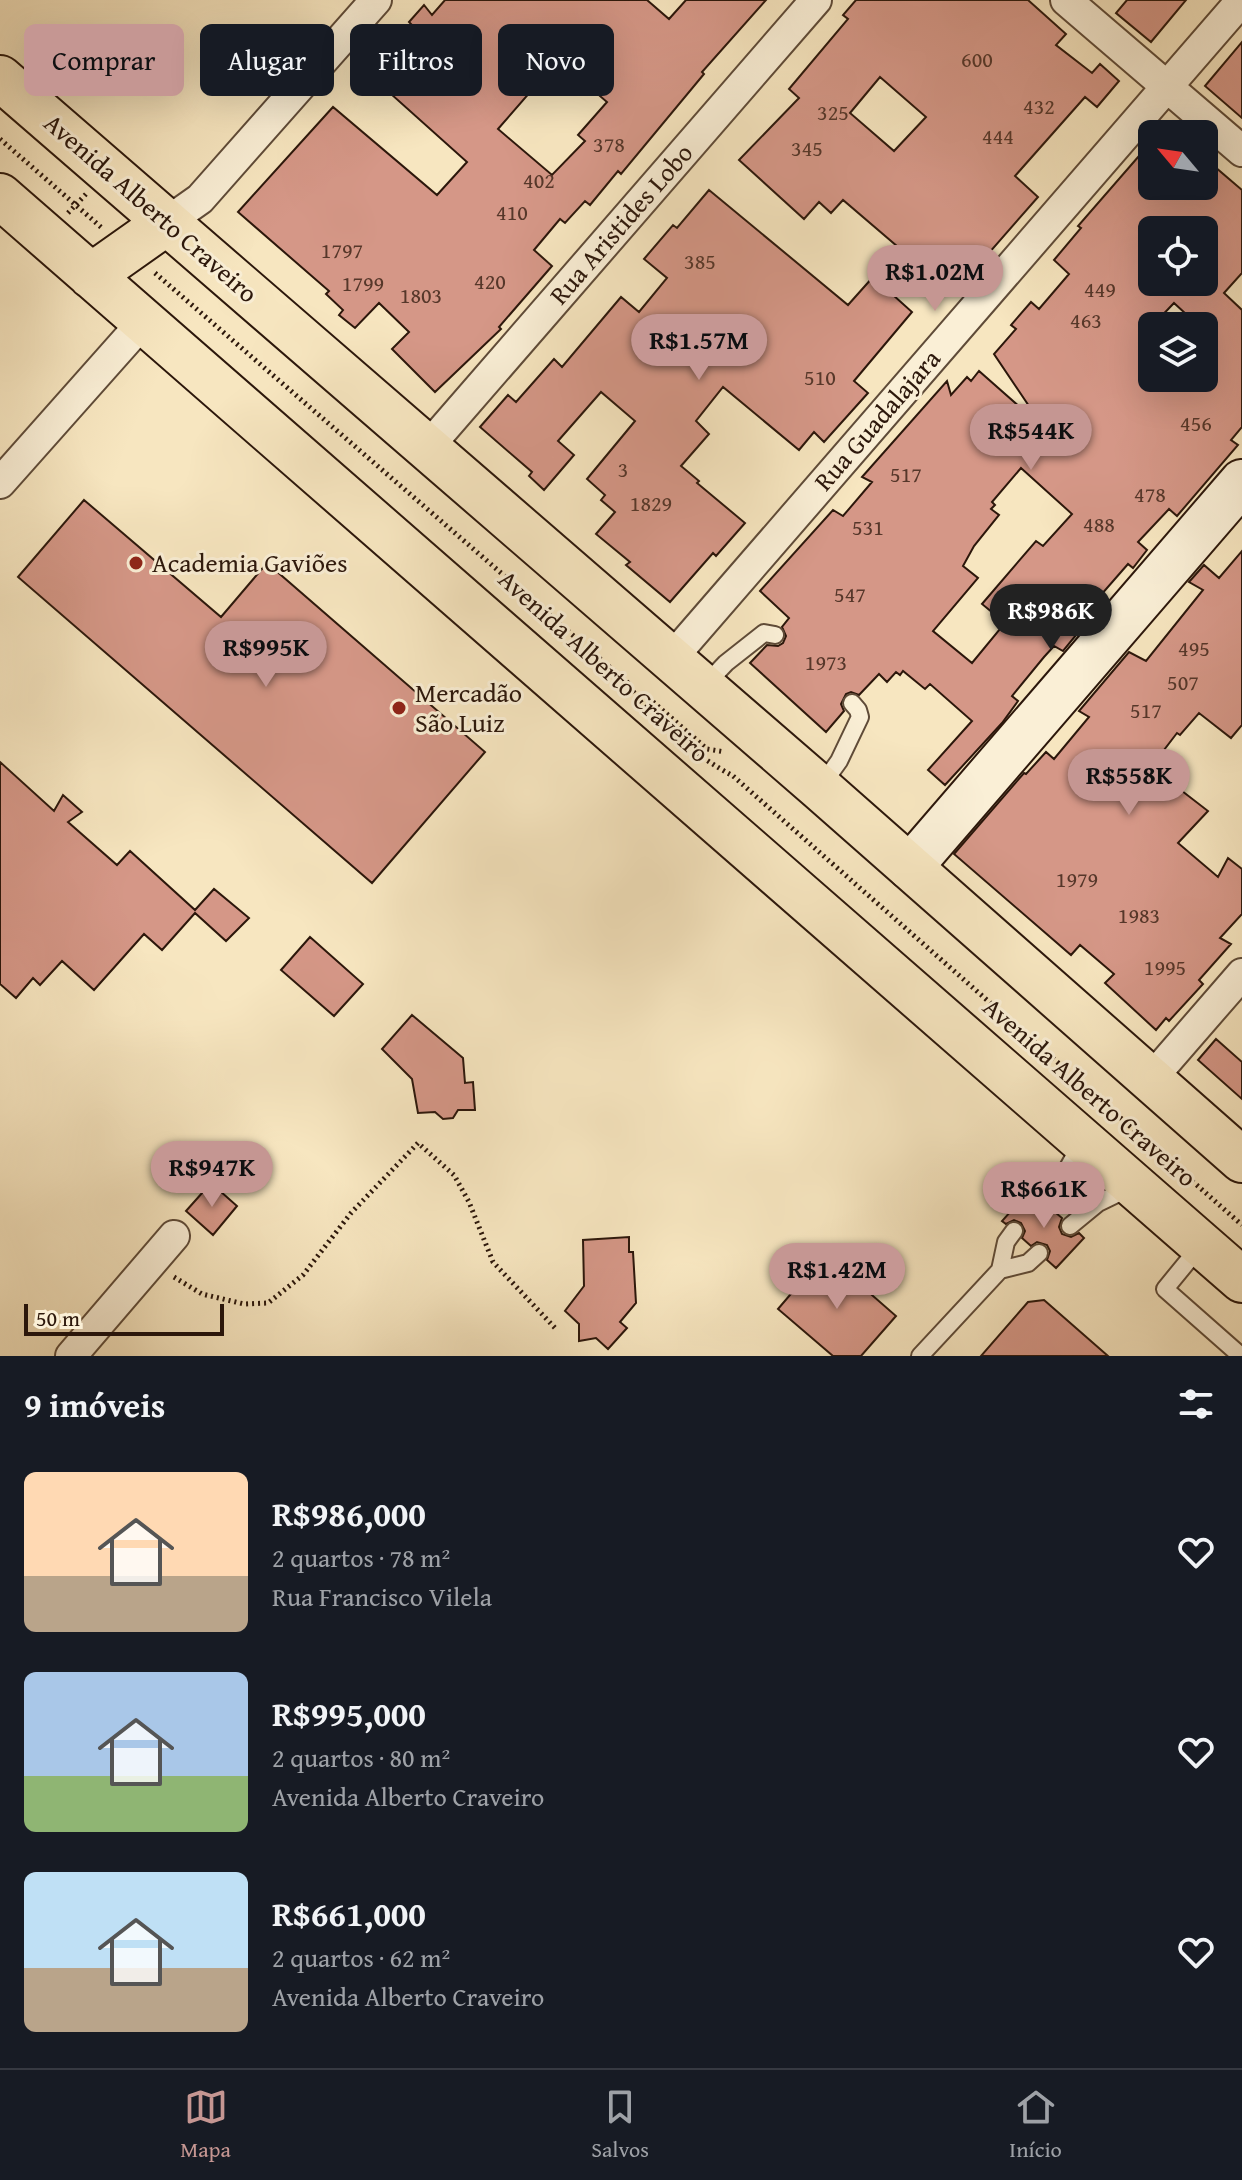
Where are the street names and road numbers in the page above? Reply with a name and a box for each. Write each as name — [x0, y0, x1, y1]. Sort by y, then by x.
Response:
street label: Avenida Alberto Craveiro — [36, 104, 267, 312]
street label: Rua Aristides Lobo — [540, 134, 702, 313]
street label: Rua Guadalajara — [804, 340, 950, 499]
street label: Avenida Alberto Craveiro — [490, 560, 719, 771]
street label: Avenida Alberto Craveiro — [975, 988, 1206, 1196]

